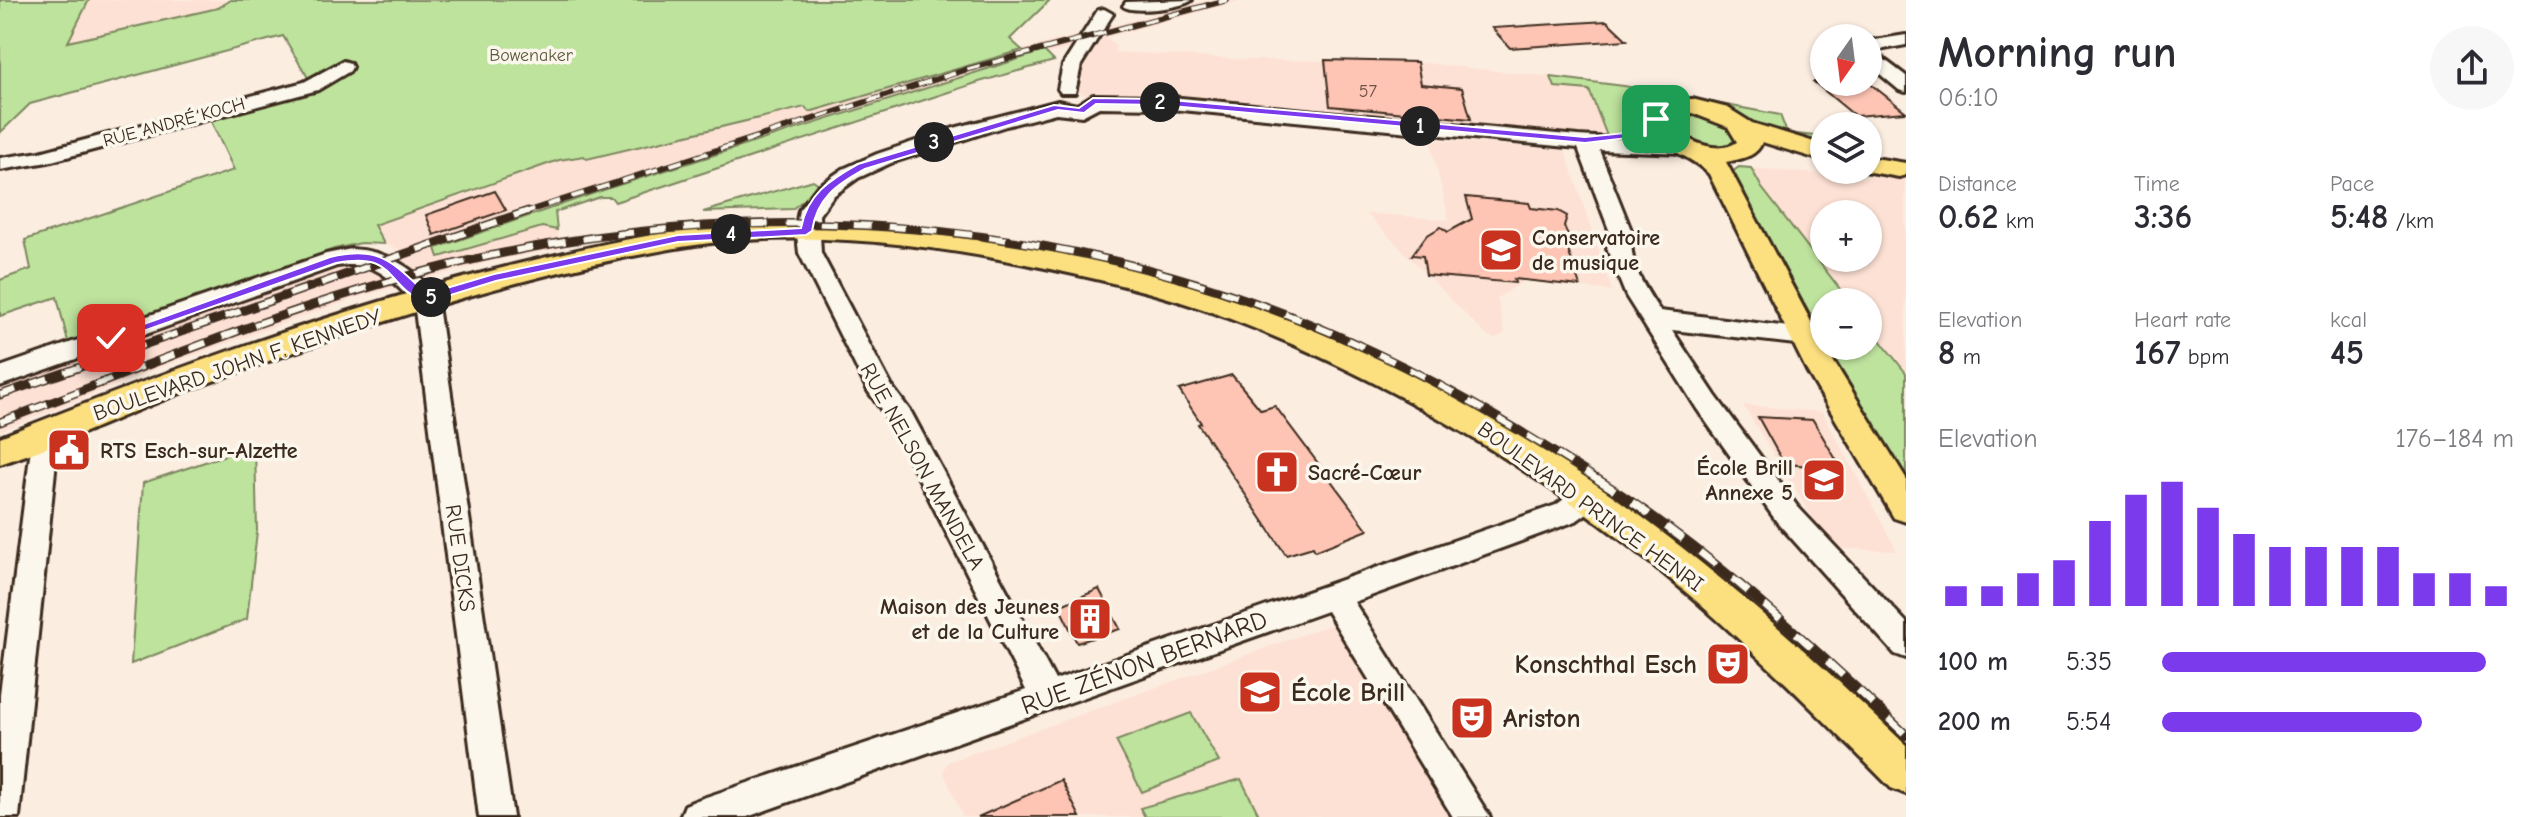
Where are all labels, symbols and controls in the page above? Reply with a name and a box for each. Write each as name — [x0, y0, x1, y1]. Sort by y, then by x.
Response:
north arrow — [1810, 24, 1882, 96]
map controls — [1810, 24, 1882, 360]
button: share — [2430, 26, 2514, 110]
text: Morning run — [1938, 27, 2177, 78]
park label: Bowenaker — [489, 45, 574, 66]
house number: 57 — [1359, 81, 1378, 102]
pin: 2 — [1140, 82, 1180, 122]
text: 06:10 — [1938, 83, 1999, 113]
pin — [1622, 85, 1690, 153]
text: 2 — [1155, 89, 1165, 115]
street label: RUE ANDRÉ KOCH — [101, 92, 247, 152]
icon: arrive — [1634, 97, 1678, 141]
pin: 1 — [1400, 106, 1440, 146]
button: layers — [1810, 112, 1882, 184]
text: 1 — [1416, 113, 1424, 139]
pin: 3 — [914, 122, 954, 162]
text: 3 — [929, 129, 939, 155]
text: Distance — [1938, 171, 2017, 197]
text: Time — [2134, 171, 2180, 197]
text: Pace — [2330, 171, 2374, 197]
text: 0.62 — [1938, 197, 1998, 237]
text: 3:36 — [2134, 197, 2192, 237]
text: 5:48 — [2330, 197, 2388, 237]
button: + — [1810, 200, 1882, 272]
text: km — [1998, 208, 2035, 234]
text: /km — [2388, 208, 2434, 234]
pin: 4 — [711, 214, 751, 254]
text: 4 — [726, 221, 736, 247]
place label: Conservatoire de musique — [1532, 225, 1660, 276]
school or university icon: Conservatoire de musique — [1477, 226, 1525, 274]
pin: 5 — [411, 277, 451, 317]
text: 5 — [425, 284, 437, 310]
button: − — [1810, 288, 1882, 360]
street label: BOULEVARD JOHN F. KENNEDY — [90, 303, 385, 427]
pin — [77, 304, 145, 372]
text: Elevation — [1938, 307, 2022, 333]
text: Heart rate — [2134, 307, 2231, 333]
text: kcal — [2330, 307, 2367, 333]
icon: check — [89, 316, 133, 360]
text: 8 — [1938, 333, 1955, 373]
text: 167 — [2134, 333, 2180, 373]
text: 45 — [2330, 333, 2364, 373]
text: m — [1955, 344, 1981, 370]
text: bpm — [2180, 344, 2229, 370]
street label: RUE NELSON MANDELA — [854, 359, 990, 575]
street label: BOULEVARD PRINCE HENRI — [1472, 416, 1708, 598]
text: Elevation — [1938, 424, 2038, 454]
text: 176–184 m — [2395, 424, 2514, 454]
public building icon: RTS Esch-sur-Alzette — [45, 426, 93, 474]
place label: RTS Esch-sur-Alzette — [100, 438, 298, 464]
church icon: Sacré-Cœur — [1253, 448, 1301, 496]
place label: École Brill Annexe 5 — [1696, 455, 1793, 506]
school or university icon: École Brill Annexe 5 — [1800, 456, 1848, 504]
place label: Sacré-Cœur — [1308, 460, 1421, 486]
street label: RUE DICKS — [440, 503, 480, 613]
place label: Maison des Jeunes et de la Culture — [880, 594, 1059, 645]
building icon: Maison des Jeunes et de la Culture — [1066, 595, 1114, 643]
street label: RUE ZÉNON BERNARD — [1017, 604, 1271, 721]
theatre icon: Konschthal Esch — [1704, 640, 1752, 688]
text: 100 m — [1938, 647, 2008, 677]
text: 5:35 — [2066, 647, 2112, 677]
place label: Konschthal Esch — [1515, 650, 1697, 680]
school or university icon: École Brill — [1236, 668, 1284, 716]
place label: École Brill — [1291, 677, 1405, 708]
theatre icon: Ariston — [1448, 694, 1496, 742]
place label: Ariston — [1503, 704, 1581, 734]
text: 200 m — [1938, 707, 2011, 737]
text: 5:54 — [2066, 707, 2111, 737]

